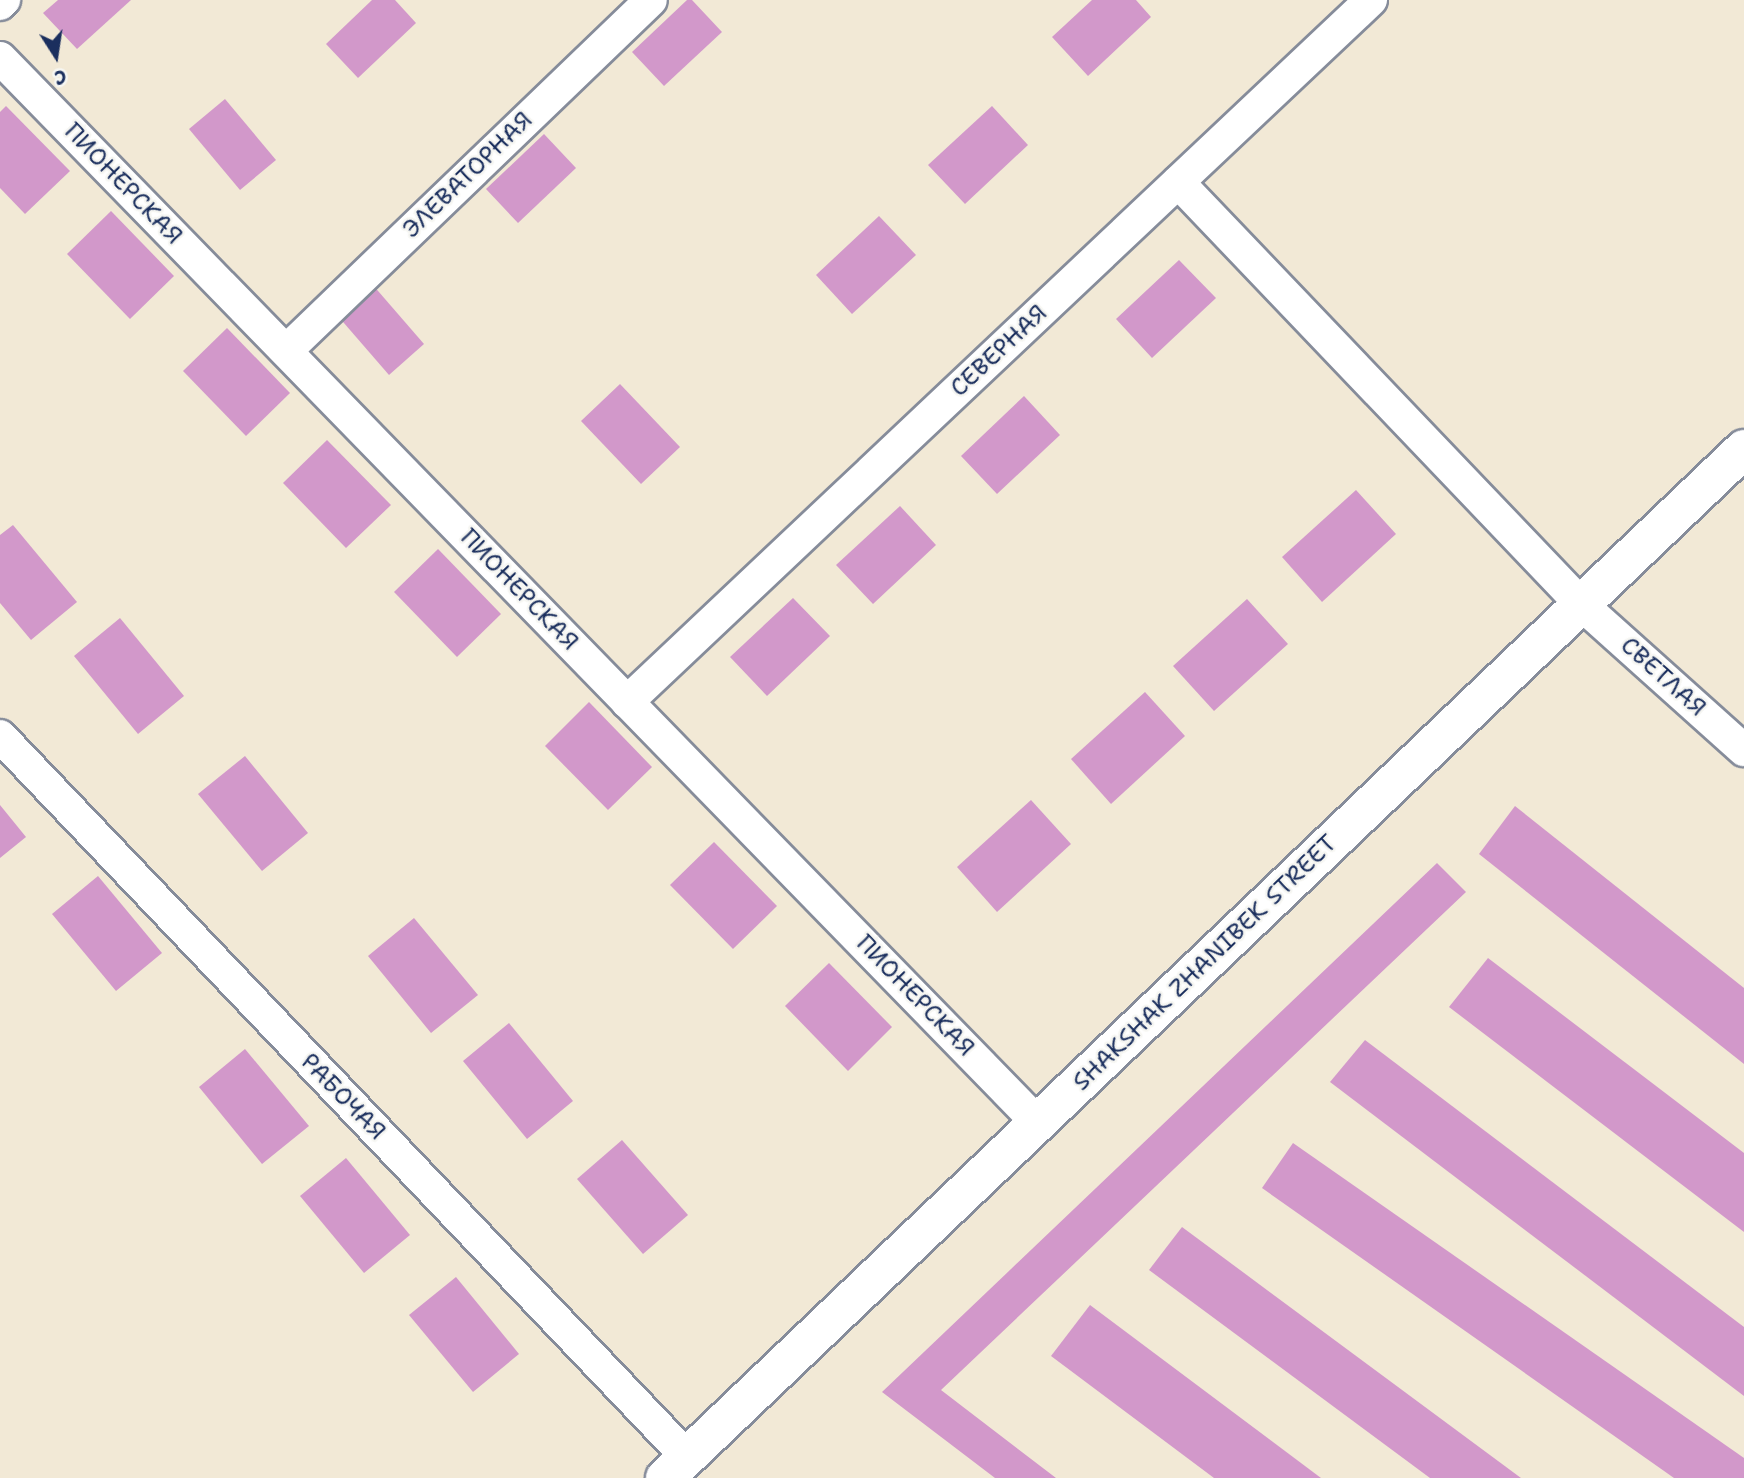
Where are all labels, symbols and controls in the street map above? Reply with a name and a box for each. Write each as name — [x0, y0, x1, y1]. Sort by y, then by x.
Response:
north arrow — [21, 21, 91, 91]
text: С — [52, 64, 69, 90]
street label: ЭЛЕВАТОРНАЯ — [397, 106, 539, 244]
street label: ПИОНЕРСКАЯ — [58, 117, 188, 251]
street label: СЕВЕРНАЯ — [945, 299, 1053, 403]
street label: ПИОНЕРСКАЯ — [454, 523, 584, 657]
street label: СВЕТЛАЯ — [1614, 631, 1712, 723]
street label: SHAKSHAK ZHANIBEK STREET — [1067, 829, 1343, 1097]
street label: ПИОНЕРСКАЯ — [850, 929, 980, 1063]
street label: РАБОЧАЯ — [295, 1048, 391, 1146]

